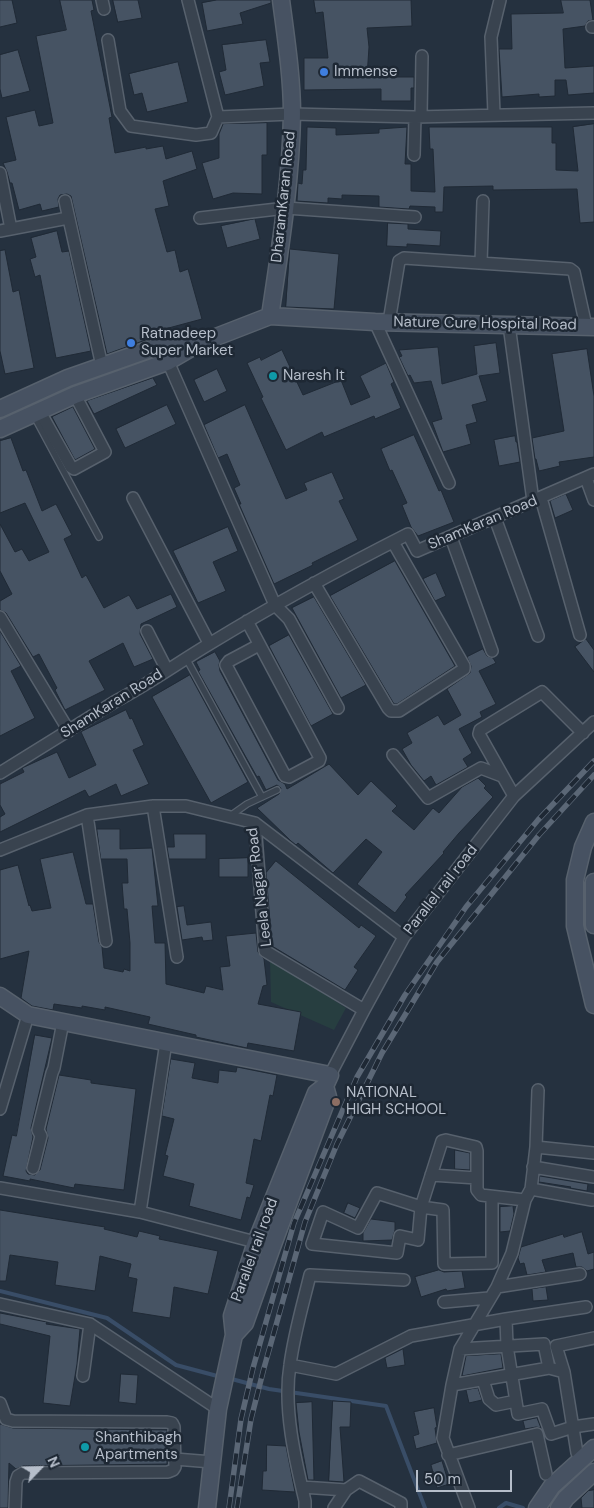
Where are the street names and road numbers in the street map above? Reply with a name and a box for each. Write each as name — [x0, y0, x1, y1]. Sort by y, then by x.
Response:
street label: DharamKaran Road — [268, 130, 300, 264]
street label: Nature Cure Hospital Road — [393, 313, 577, 335]
street label: ShamKaran Road — [426, 492, 540, 554]
street label: ShamKaran Road — [58, 665, 166, 743]
street label: Leela Nagar Road — [244, 827, 276, 947]
street label: Parallel rail road — [400, 841, 482, 939]
street label: Parallel rail road — [228, 1196, 282, 1304]

